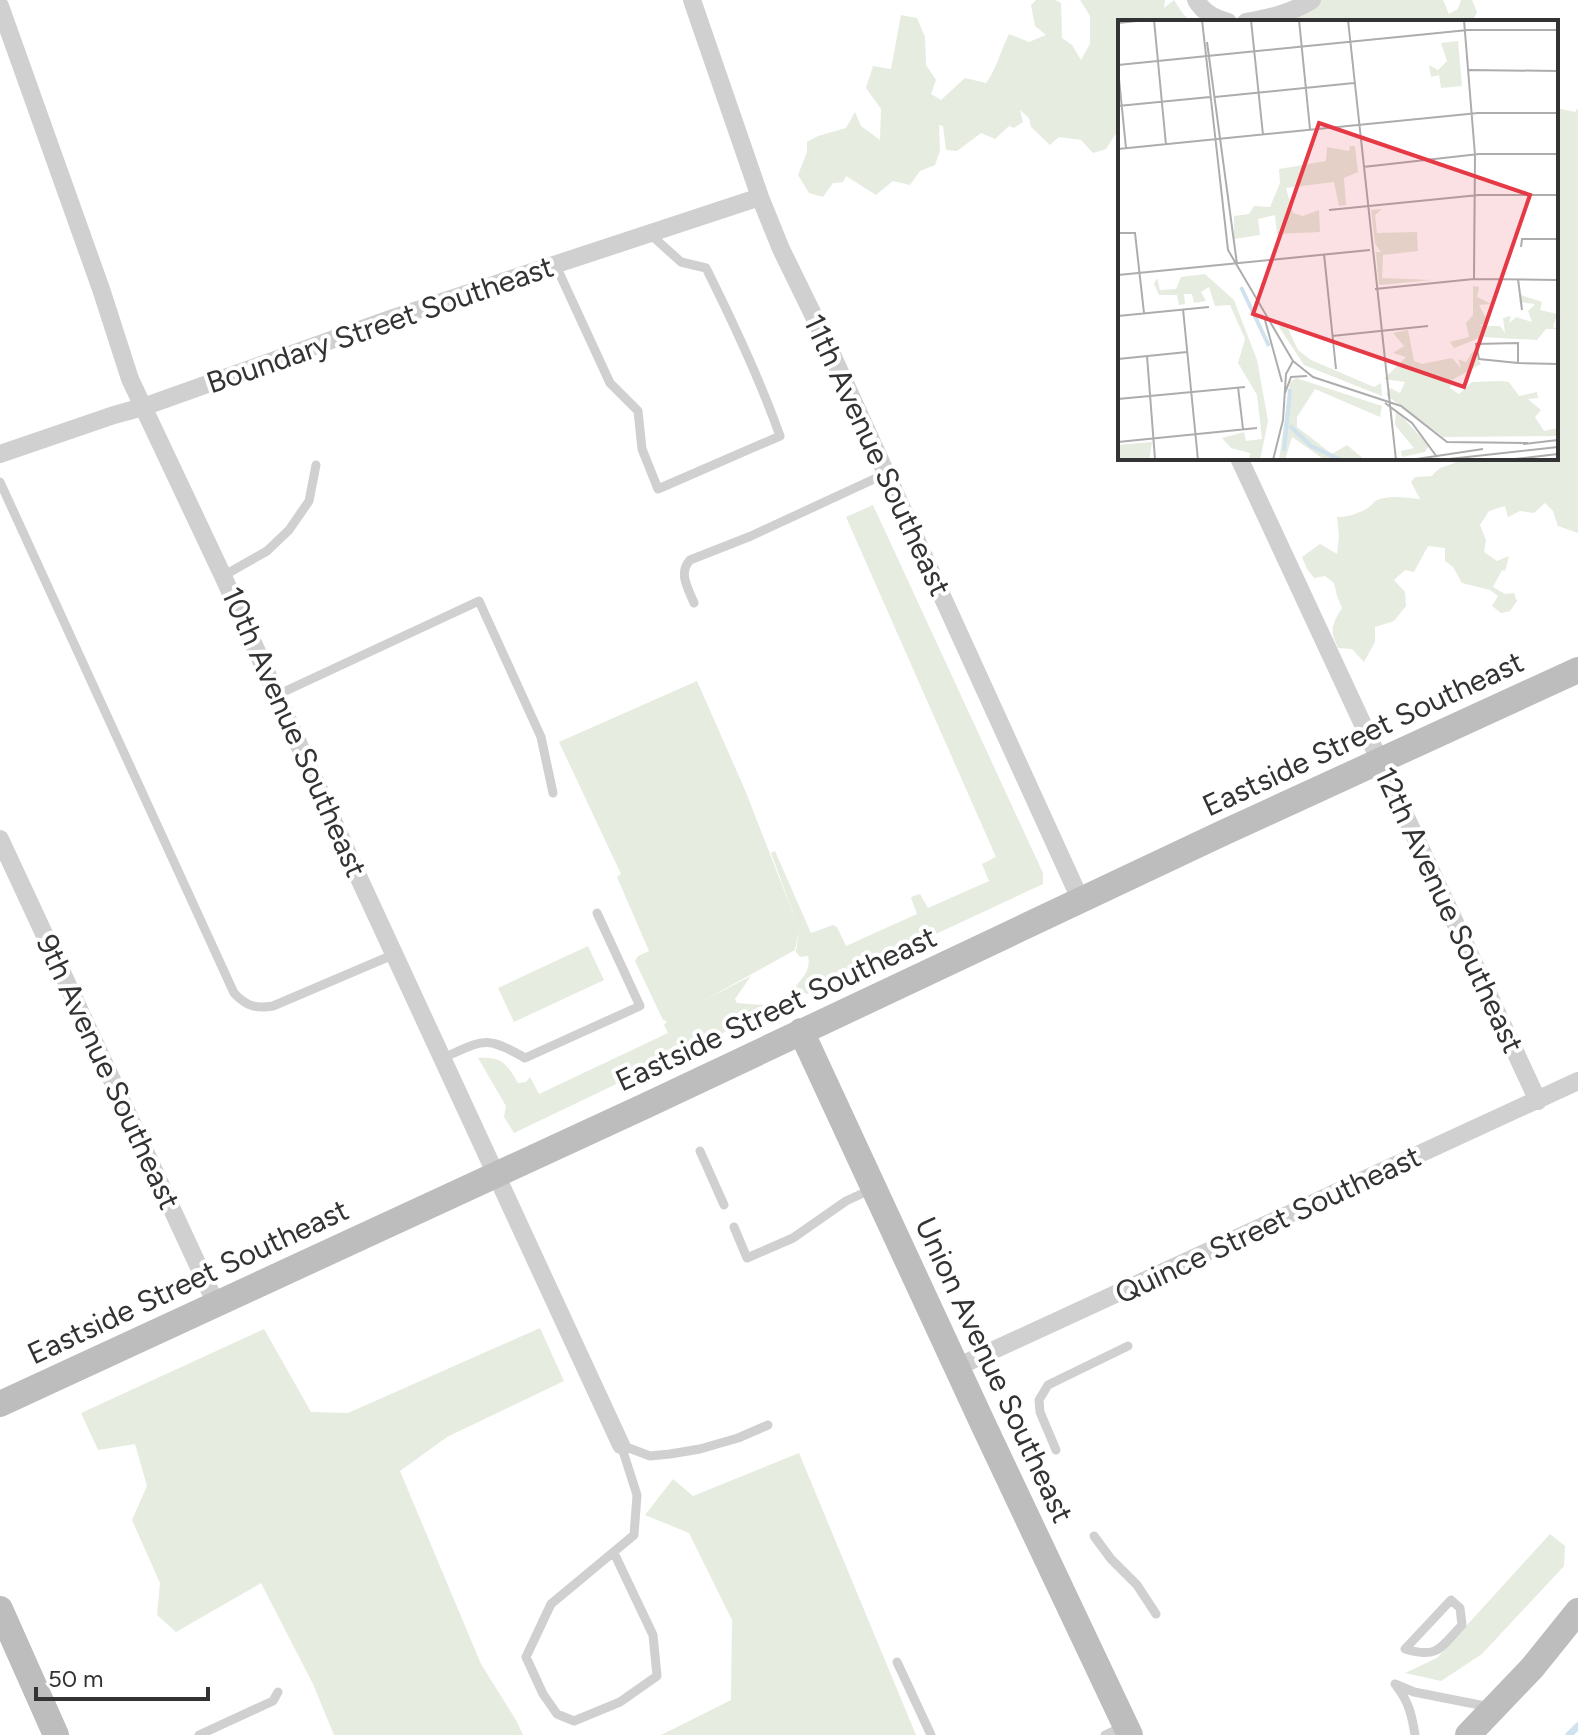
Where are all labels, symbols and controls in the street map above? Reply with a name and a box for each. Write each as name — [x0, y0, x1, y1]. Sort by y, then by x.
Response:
inset map — [1118, 20, 1558, 460]
street label: Boundary Street Southeast — [202, 248, 558, 401]
street label: 11th Avenue Southeast — [796, 308, 959, 602]
street label: 10th Avenue Southeast — [214, 581, 375, 883]
street label: Eastside Street Southeast — [1196, 643, 1529, 824]
street label: 12th Avenue Southeast — [1367, 761, 1532, 1059]
street label: Eastside Street Southeast — [609, 918, 942, 1099]
street label: 9th Avenue Southeast — [29, 928, 188, 1215]
street label: Quince Street Southeast — [1109, 1137, 1426, 1312]
street label: Eastside Street Southeast — [21, 1191, 354, 1372]
street label: Union Avenue Southeast — [907, 1211, 1082, 1528]
scale bar — [36, 1651, 208, 1701]
text: 50 m — [48, 1664, 104, 1693]

